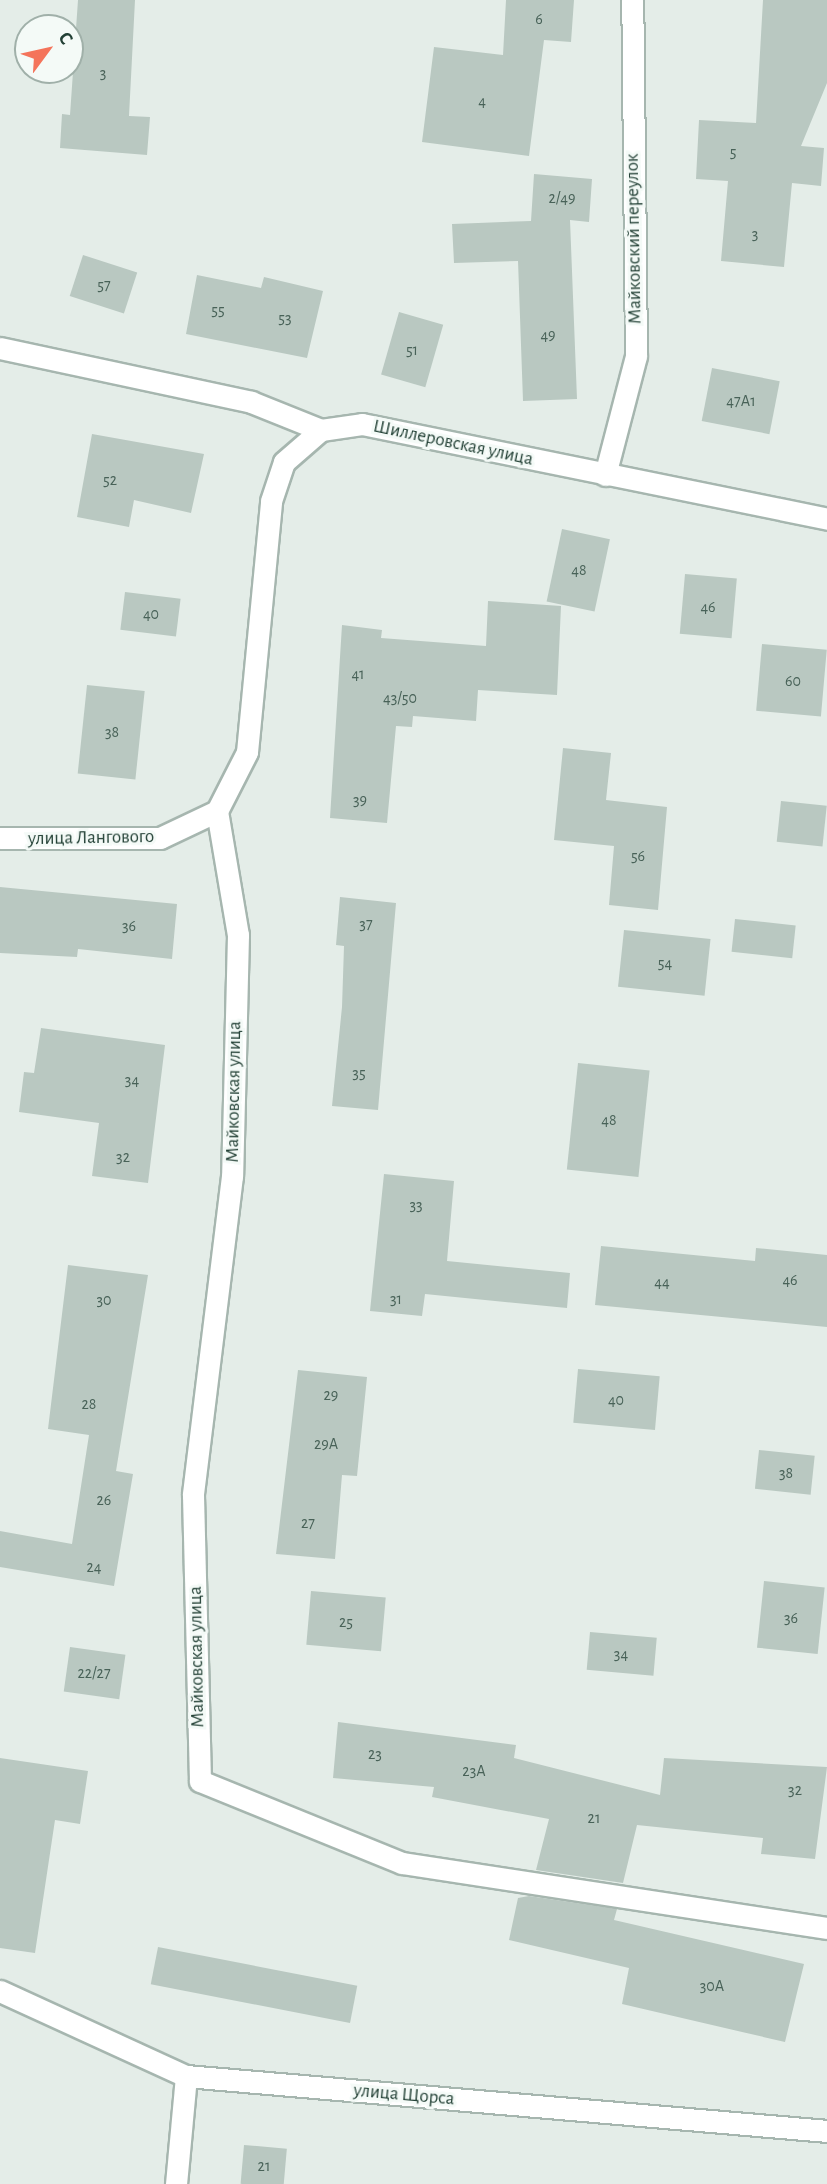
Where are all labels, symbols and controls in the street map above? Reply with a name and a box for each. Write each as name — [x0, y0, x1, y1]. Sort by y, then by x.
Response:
house number: 6 — [535, 9, 543, 29]
north arrow — [14, 14, 84, 84]
text: С — [55, 29, 76, 48]
house number: 3 — [100, 63, 106, 83]
house number: 4 — [478, 91, 486, 111]
house number: 5 — [730, 142, 736, 162]
street label: Майковский переулок — [621, 154, 647, 324]
house number: 2/49 — [548, 188, 576, 208]
house number: 3 — [752, 224, 758, 244]
house number: 57 — [97, 275, 111, 295]
house number: 55 — [211, 300, 225, 320]
house number: 53 — [278, 308, 292, 328]
house number: 49 — [540, 325, 556, 345]
house number: 51 — [406, 340, 418, 360]
house number: 47А1 — [726, 391, 756, 411]
street label: Шиллеровская улица — [371, 415, 535, 471]
house number: 52 — [103, 470, 117, 490]
house number: 48 — [571, 560, 587, 580]
house number: 46 — [700, 597, 716, 617]
house number: 40 — [143, 604, 159, 624]
house number: 41 — [351, 664, 365, 684]
house number: 60 — [785, 671, 801, 691]
house number: 43/50 — [383, 688, 417, 708]
house number: 38 — [105, 722, 119, 742]
house number: 39 — [353, 790, 367, 810]
street label: улица Лангового — [28, 826, 154, 850]
house number: 56 — [631, 846, 645, 866]
house number: 37 — [359, 914, 373, 934]
house number: 36 — [122, 916, 136, 936]
house number: 54 — [658, 953, 672, 973]
street label: Майковская улица — [221, 1021, 247, 1163]
house number: 35 — [352, 1063, 366, 1083]
house number: 34 — [125, 1070, 139, 1090]
house number: 48 — [601, 1110, 617, 1130]
house number: 32 — [116, 1147, 130, 1167]
house number: 33 — [409, 1195, 423, 1215]
house number: 46 — [782, 1270, 798, 1290]
house number: 44 — [654, 1272, 670, 1292]
house number: 31 — [390, 1289, 402, 1309]
house number: 30 — [96, 1290, 112, 1310]
house number: 29 — [324, 1385, 338, 1405]
house number: 40 — [608, 1390, 624, 1410]
house number: 28 — [82, 1394, 96, 1414]
house number: 29А — [314, 1434, 338, 1454]
house number: 38 — [779, 1463, 793, 1483]
house number: 26 — [97, 1490, 111, 1510]
house number: 27 — [301, 1513, 315, 1533]
house number: 24 — [87, 1557, 101, 1577]
street label: Майковская улица — [184, 1586, 210, 1728]
house number: 36 — [784, 1608, 798, 1628]
house number: 25 — [339, 1612, 353, 1632]
house number: 34 — [614, 1644, 628, 1664]
house number: 22/27 — [77, 1663, 111, 1683]
house number: 23 — [368, 1744, 382, 1764]
house number: 23А — [462, 1761, 486, 1781]
house number: 32 — [788, 1780, 802, 1800]
house number: 21 — [588, 1808, 600, 1828]
house number: 30А — [700, 1976, 724, 1996]
street label: улица Щорса — [353, 2079, 455, 2111]
house number: 21 — [258, 2156, 270, 2176]

